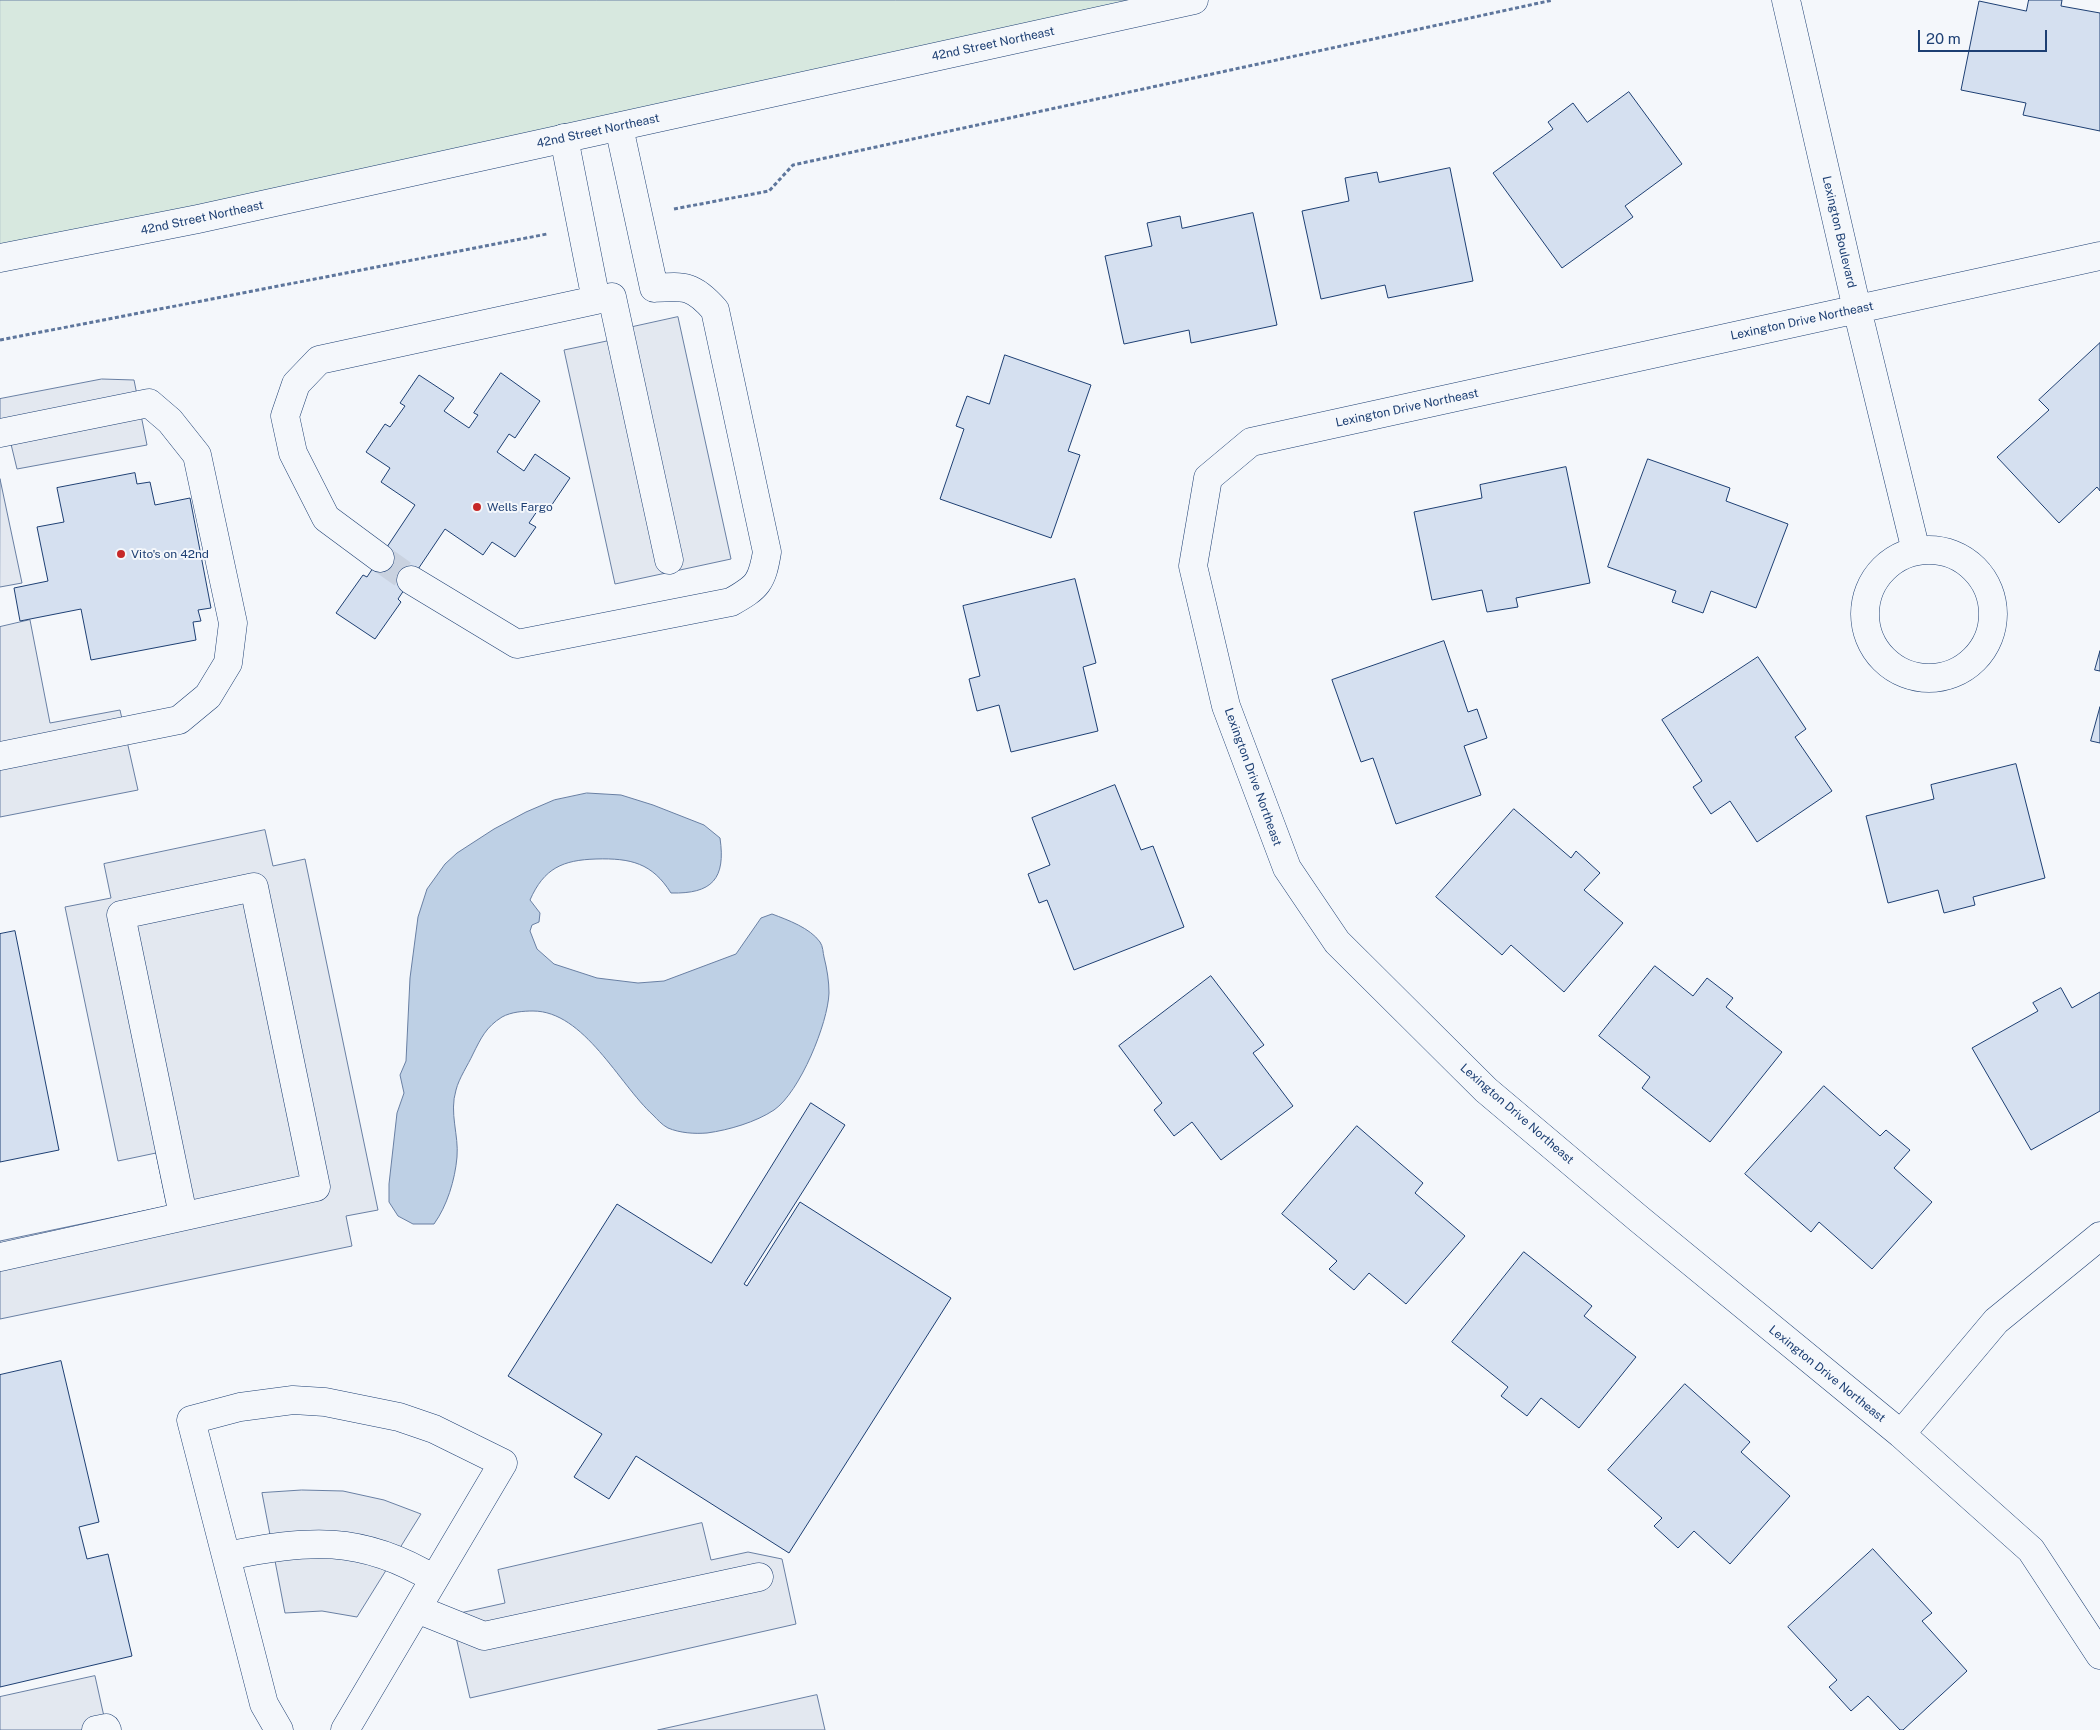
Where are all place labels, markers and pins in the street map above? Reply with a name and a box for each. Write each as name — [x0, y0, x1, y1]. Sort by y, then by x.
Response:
place label: Wells Fargo — [487, 500, 553, 514]
marker: Wells Fargo — [471, 501, 483, 513]
place label: Vito's on 42nd — [131, 547, 209, 561]
marker: Vito's on 42nd — [115, 548, 127, 560]

